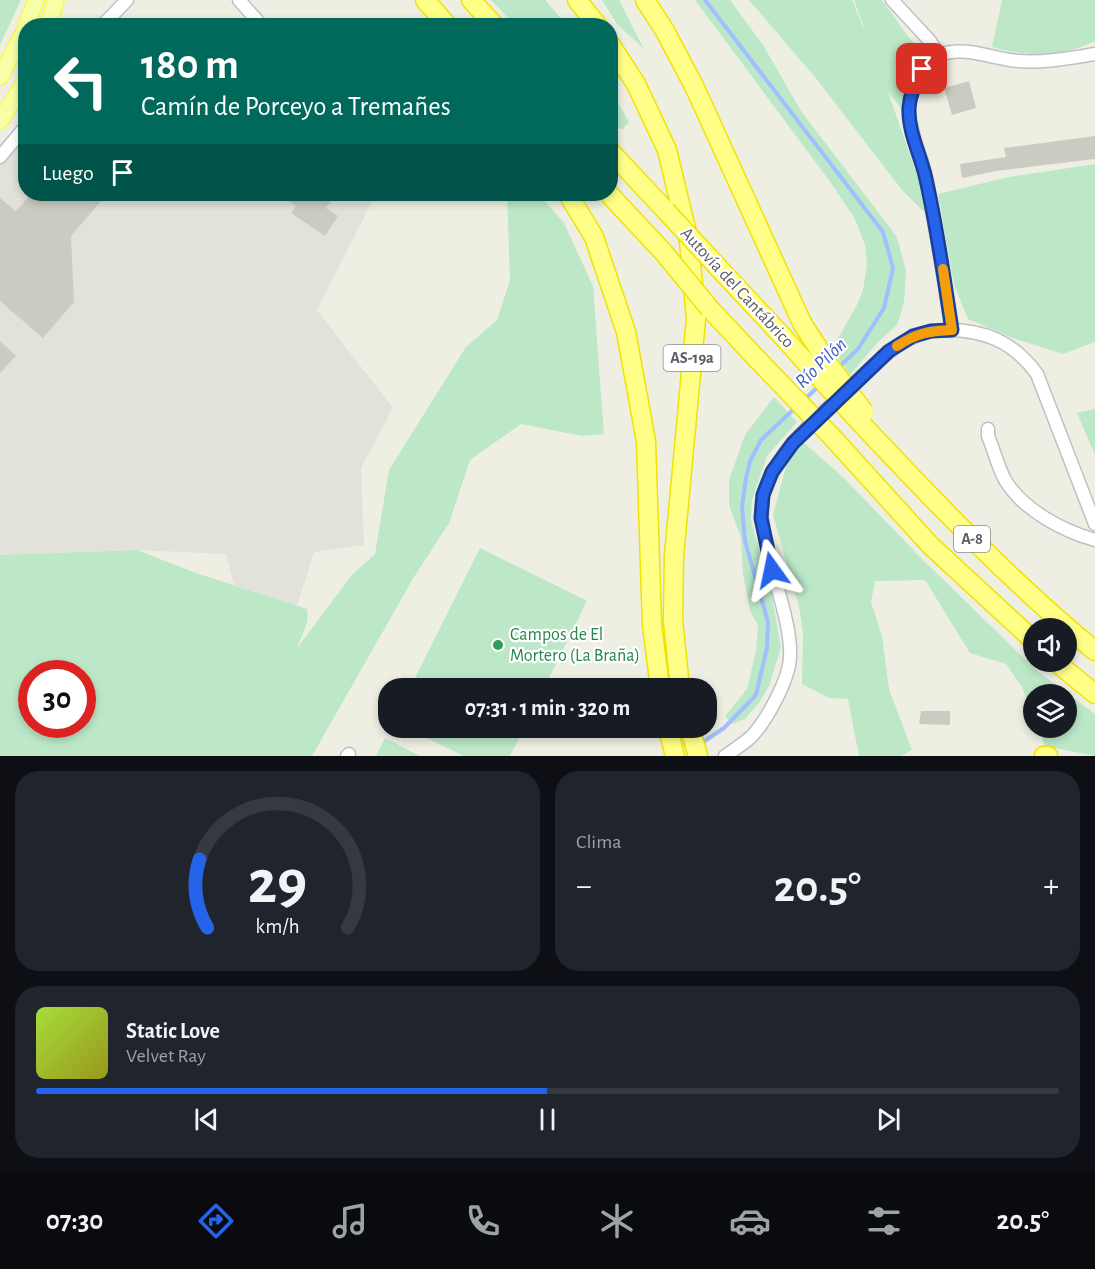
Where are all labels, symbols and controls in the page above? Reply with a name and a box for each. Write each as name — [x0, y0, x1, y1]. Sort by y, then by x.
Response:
icon: left — [42, 42, 120, 120]
pin — [896, 43, 947, 94]
text: 180 m — [141, 44, 239, 86]
icon: arrive — [905, 52, 938, 85]
text: Camín de Porceyo a Tremañes — [141, 93, 451, 120]
icon: arrive — [106, 156, 139, 189]
text: Luego — [42, 162, 94, 184]
street label: Autovía del Cantábrico — [677, 224, 797, 352]
water label: Río Pilón — [791, 334, 851, 392]
road number: AS-19a — [664, 345, 720, 371]
road number: A-8 — [954, 526, 990, 552]
position arrow — [740, 538, 804, 602]
map controls — [1023, 618, 1077, 738]
button: sound — [1023, 618, 1077, 672]
place label: Campos de El Mortero (La Braña) — [510, 626, 640, 665]
marker: Campos de El Mortero (La Braña) — [491, 638, 505, 652]
speed limit sign: 30 — [18, 660, 96, 738]
button: layers — [1023, 684, 1077, 738]
text: 07:31 · 1 min · 320 m — [465, 697, 630, 719]
text: Clima — [576, 832, 621, 852]
text: 29 — [248, 852, 307, 914]
text: 20.5° — [774, 865, 861, 910]
text: − — [576, 870, 592, 903]
text: + — [1043, 870, 1059, 903]
text: km/h — [255, 916, 300, 937]
text: Static Love — [126, 1020, 220, 1042]
text: Velvet Ray — [126, 1046, 206, 1066]
icon: previous — [190, 1103, 223, 1136]
icon: pause — [531, 1103, 564, 1136]
icon: next — [872, 1103, 905, 1136]
icon: directions — [195, 1200, 237, 1242]
icon: music — [329, 1200, 371, 1242]
icon: phone — [462, 1200, 504, 1242]
icon: climate — [596, 1200, 638, 1242]
icon: car — [729, 1200, 771, 1242]
icon: filters — [863, 1200, 905, 1242]
text: 07:30 — [46, 1207, 103, 1234]
text: 20.5° — [997, 1207, 1049, 1234]

